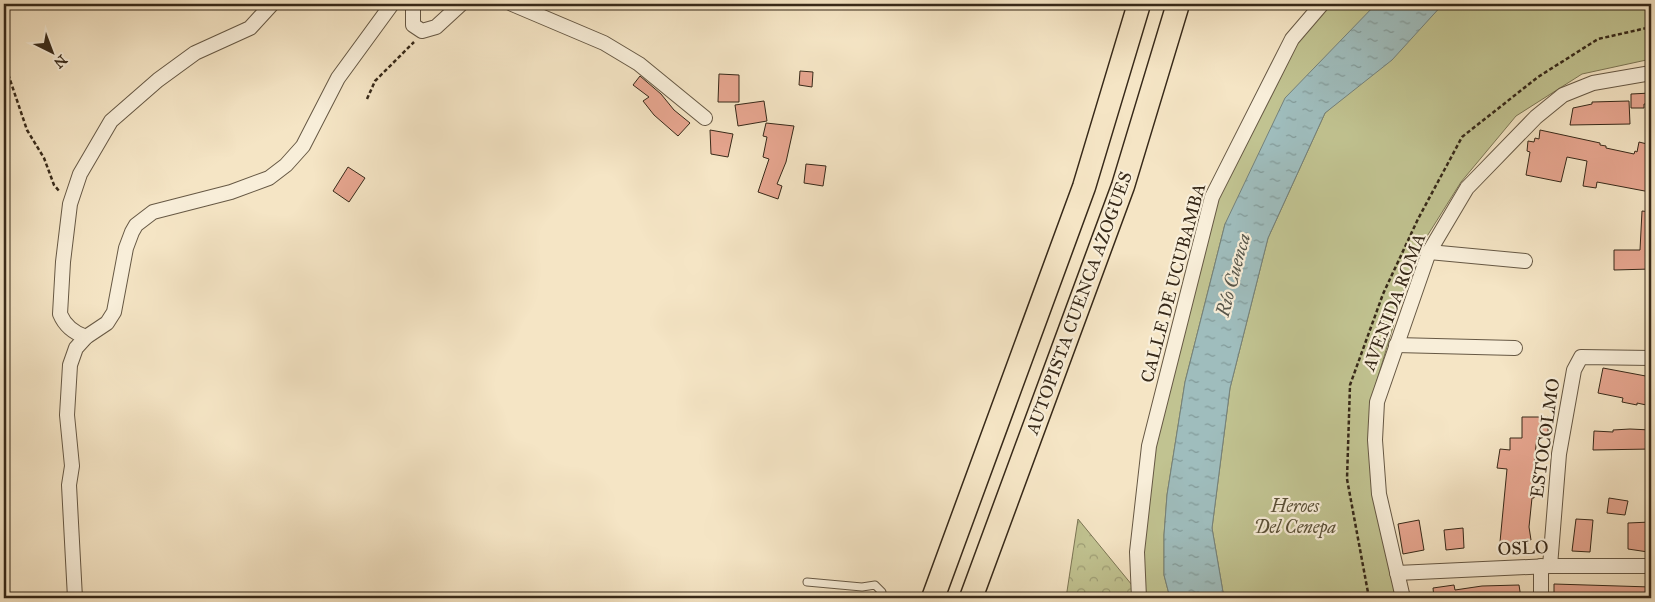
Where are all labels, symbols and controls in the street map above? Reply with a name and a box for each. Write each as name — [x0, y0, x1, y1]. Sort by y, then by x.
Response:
north arrow — [28, 28, 78, 78]
text: N — [50, 51, 70, 72]
street label: AUTOPISTA CUENCA AZOGUES — [1021, 168, 1137, 438]
street label: CALLE DE UCUBAMBA — [1136, 181, 1210, 385]
street label: AVENIDA ROMA — [1357, 230, 1430, 375]
water label: Río Cuenca — [1211, 231, 1255, 320]
street label: ESTOCOLMO — [1526, 377, 1564, 499]
park label: Heroes Del Cenepa — [1254, 495, 1337, 539]
street label: OSLO — [1497, 536, 1549, 560]

